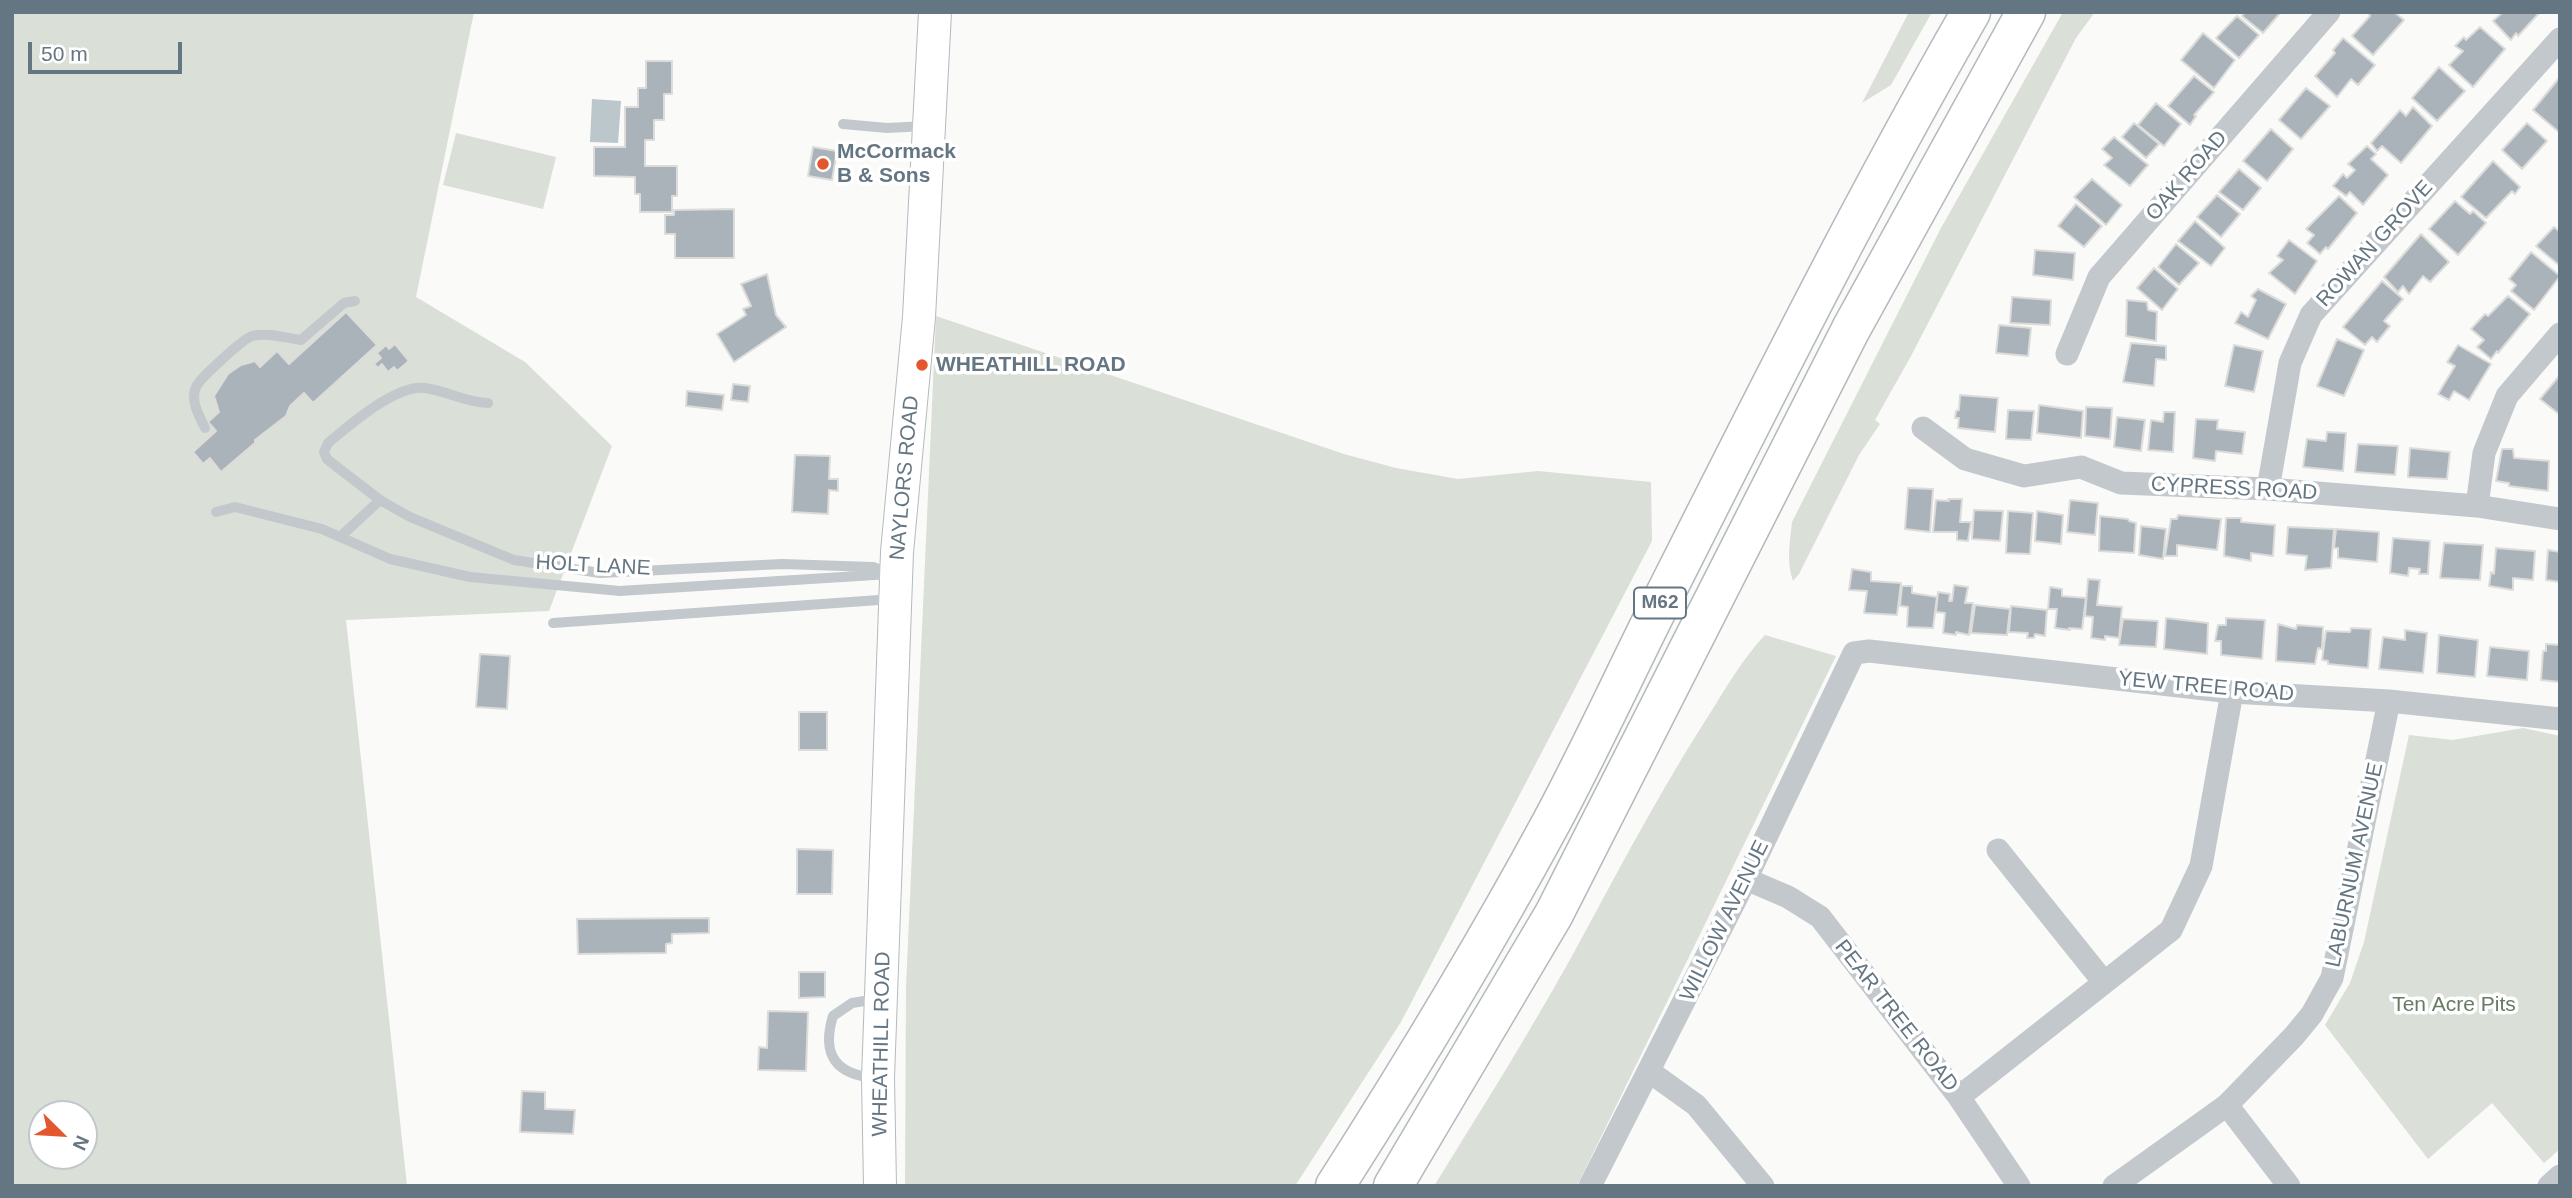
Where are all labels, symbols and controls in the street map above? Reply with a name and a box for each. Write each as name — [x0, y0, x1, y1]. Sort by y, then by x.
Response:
scale bar — [32, 28, 186, 72]
text: 50 m — [41, 42, 88, 65]
street label: OAK ROAD — [2141, 126, 2233, 226]
place label: McCormack B & Sons — [837, 139, 956, 189]
marker: McCormack B & Sons — [815, 156, 831, 172]
street label: ROWAN GROVE — [2312, 176, 2438, 312]
place label: WHEATHILL ROAD — [936, 352, 1126, 378]
marker: WHEATHILL ROAD — [914, 357, 930, 373]
street label: NAYLORS ROAD — [885, 395, 925, 561]
street label: CYPRESS ROAD — [2150, 472, 2318, 506]
street label: HOLT LANE — [535, 550, 651, 582]
road number: M62 — [1634, 588, 1686, 618]
street label: YEW TREE ROAD — [2117, 667, 2295, 707]
street label: LABURNUM AVENUE — [2321, 760, 2389, 970]
street label: WILLOW AVENUE — [1675, 836, 1775, 1006]
street label: PEAR TREE ROAD — [1829, 935, 1963, 1097]
street label: WHEATHILL ROAD — [868, 951, 896, 1137]
park label: Ten Acre Pits — [2392, 992, 2516, 1018]
north arrow — [28, 1100, 98, 1170]
text: N — [68, 1132, 93, 1153]

